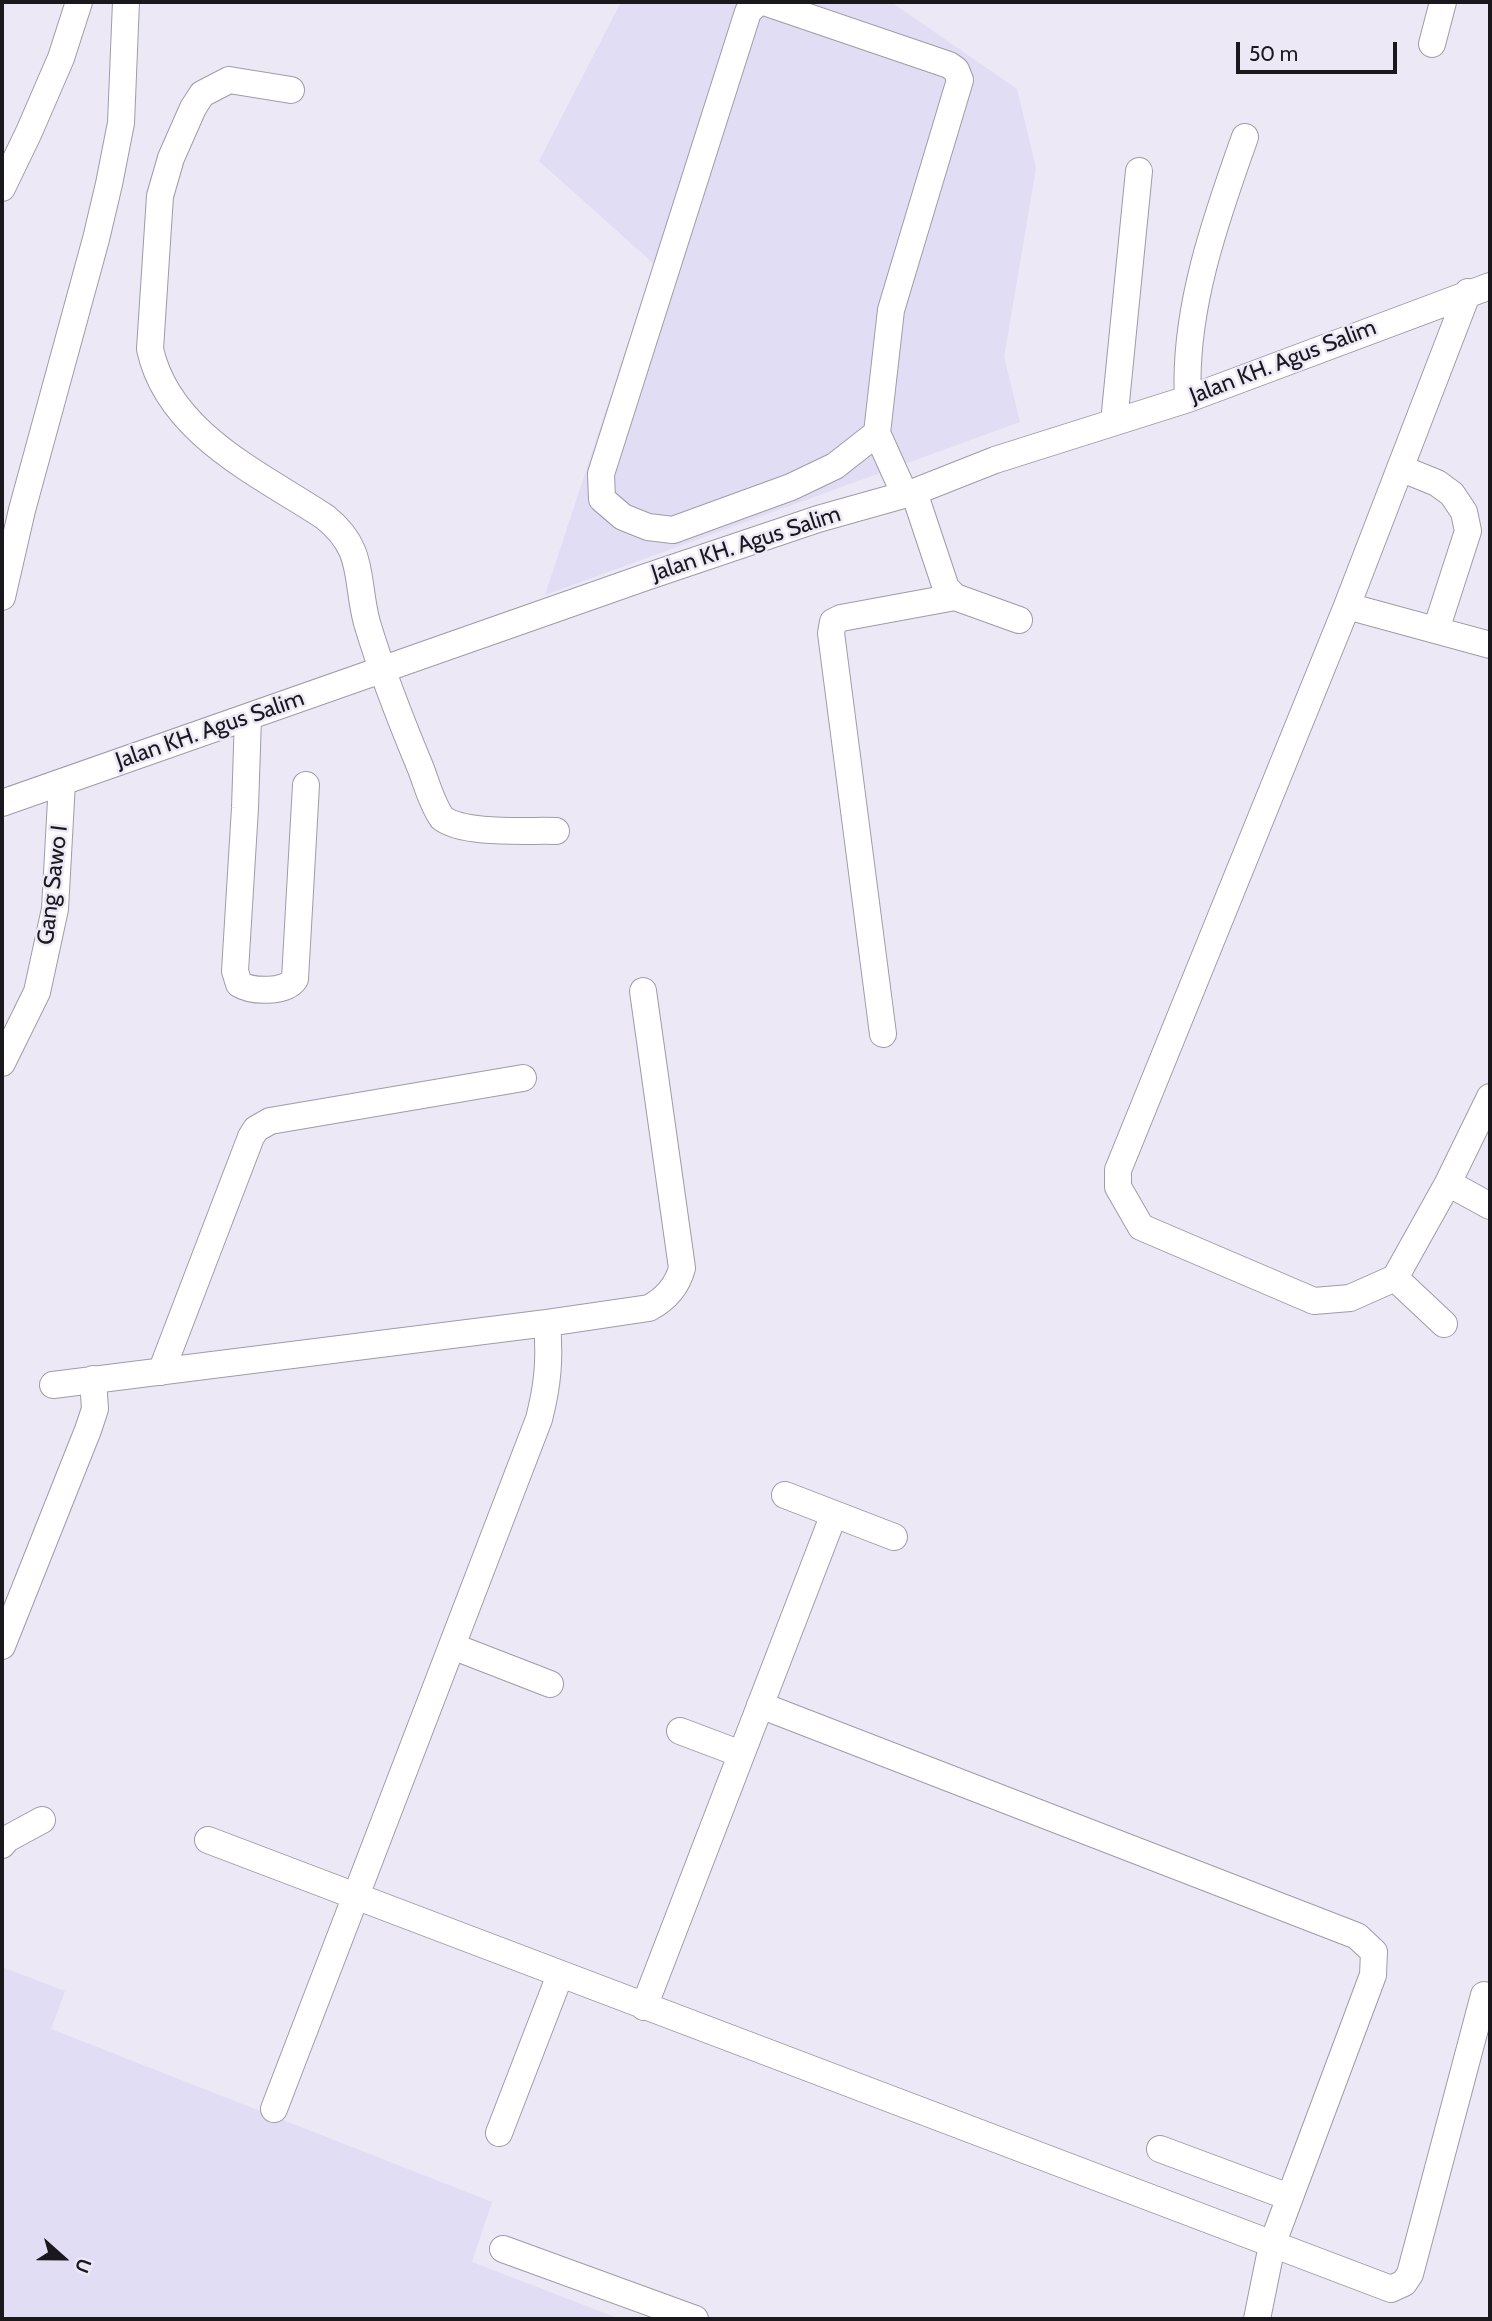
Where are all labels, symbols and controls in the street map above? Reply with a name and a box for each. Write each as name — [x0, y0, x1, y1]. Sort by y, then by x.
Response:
scale bar — [1240, 28, 1401, 72]
text: 50 m — [1249, 41, 1298, 66]
street label: Jalan KH. Agus Salim — [1186, 314, 1380, 410]
street label: Jalan KH. Agus Salim — [648, 500, 844, 588]
street label: Jalan KH. Agus Salim — [112, 685, 308, 775]
street label: Gang Sawo I — [32, 824, 74, 946]
north arrow — [28, 2223, 98, 2293]
text: U — [70, 2255, 96, 2276]

